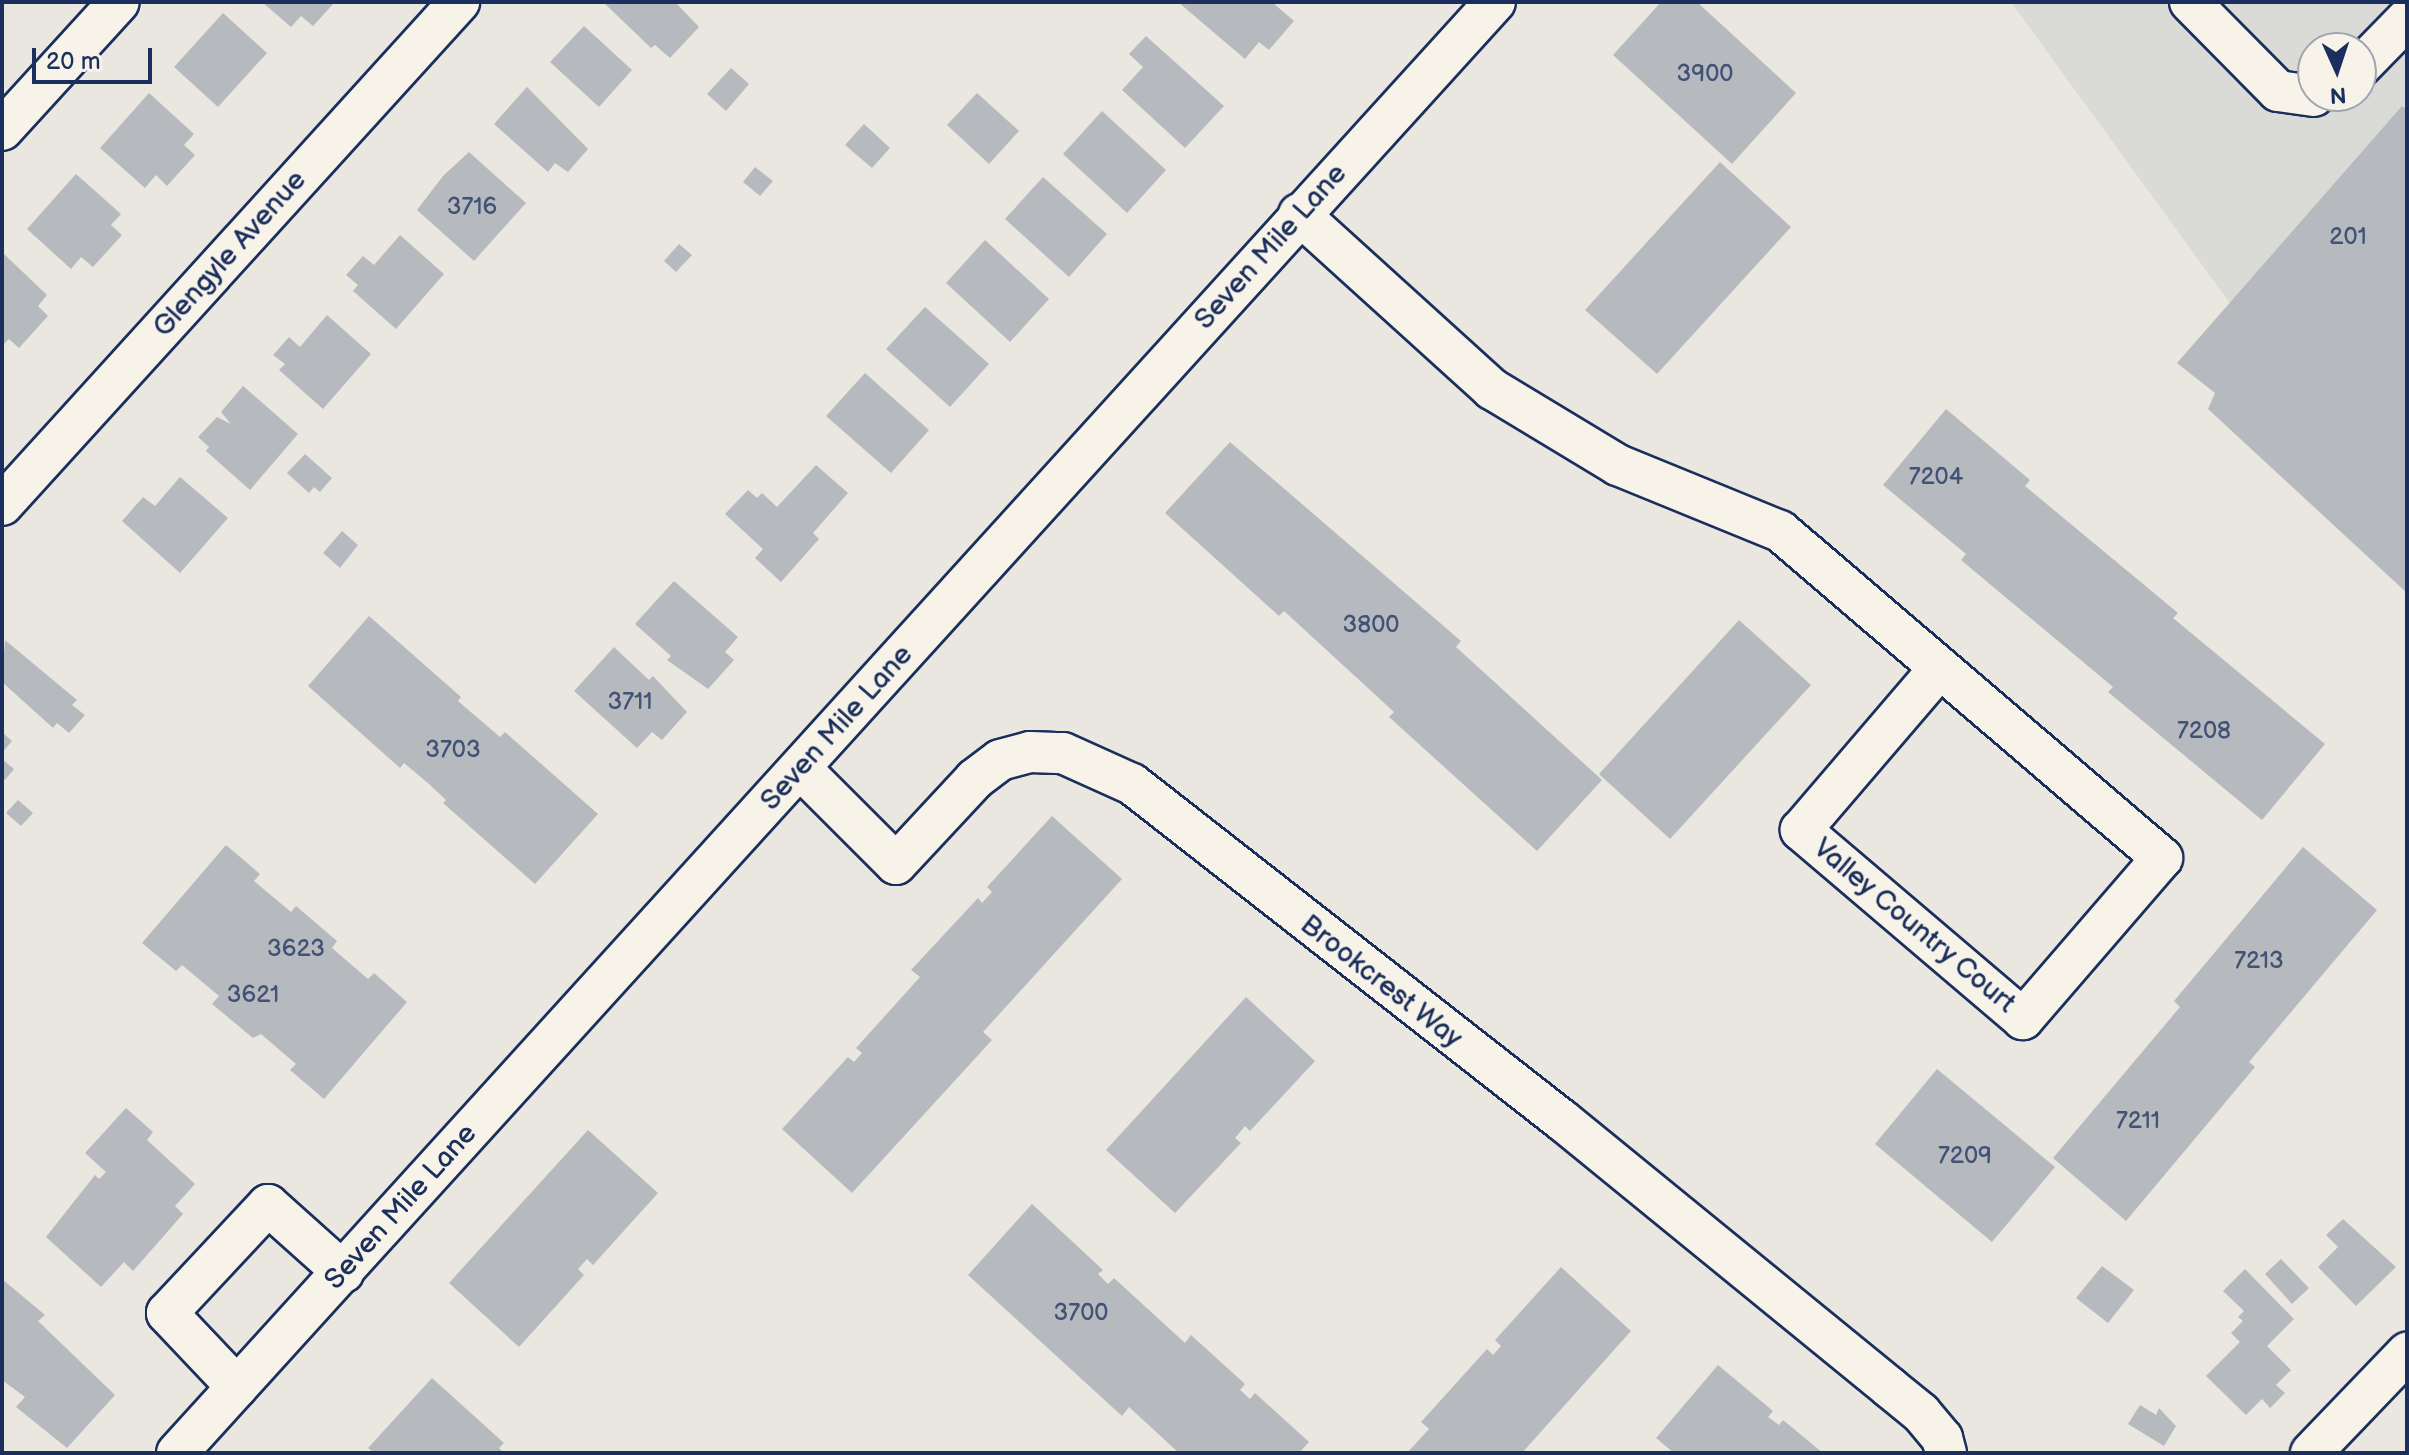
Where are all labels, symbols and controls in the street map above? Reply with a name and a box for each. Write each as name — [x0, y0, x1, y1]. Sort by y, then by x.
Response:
scale bar — [36, 32, 156, 82]
north arrow — [2297, 32, 2377, 112]
text: 20 m — [46, 47, 101, 76]
house number: 3900 — [1677, 60, 1733, 88]
text: N — [2329, 81, 2347, 108]
street label: Seven Mile Lane — [1188, 157, 1354, 337]
street label: Glengyle Avenue — [146, 164, 314, 344]
house number: 3716 — [447, 193, 497, 221]
house number: 201 — [2329, 223, 2367, 251]
house number: 7204 — [1909, 463, 1963, 491]
house number: 3800 — [1343, 611, 1399, 639]
street label: Seven Mile Lane — [754, 638, 920, 818]
house number: 3711 — [607, 688, 653, 716]
house number: 7208 — [2177, 717, 2231, 745]
house number: 3703 — [425, 736, 481, 764]
street label: Valley Country Court — [1805, 830, 2023, 1022]
street label: Brookcrest Way — [1293, 908, 1469, 1056]
house number: 3623 — [267, 935, 325, 963]
house number: 7213 — [2234, 947, 2284, 975]
house number: 3621 — [227, 981, 279, 1009]
house number: 7211 — [2116, 1107, 2160, 1135]
street label: Seven Mile Lane — [318, 1117, 484, 1297]
house number: 7209 — [1938, 1142, 1992, 1170]
house number: 3700 — [1054, 1299, 1108, 1327]

